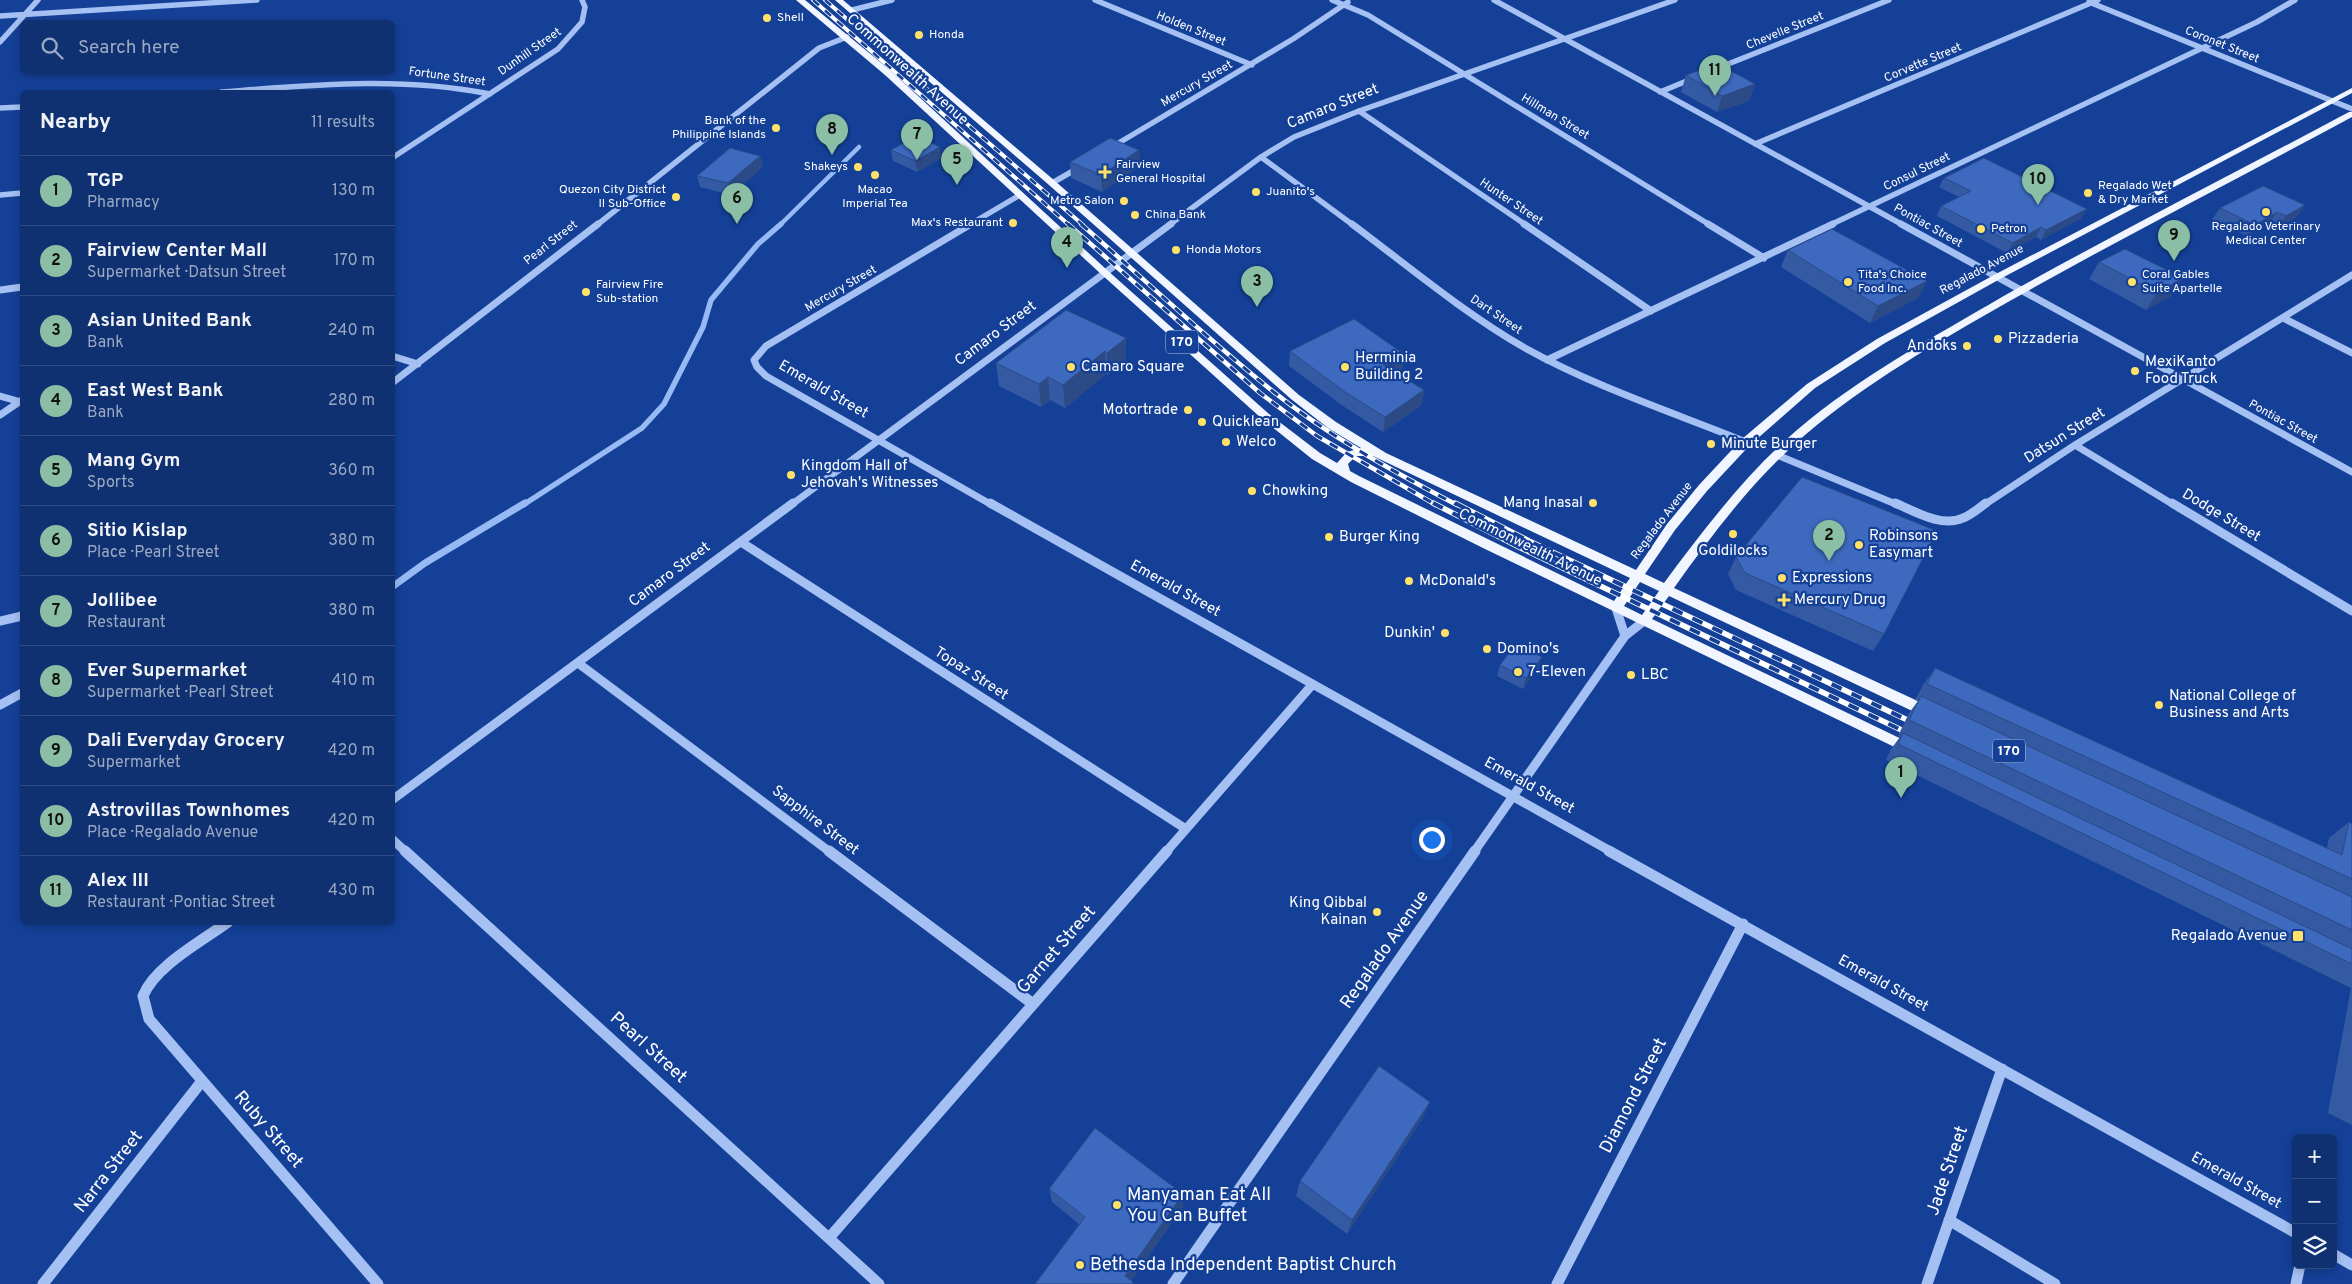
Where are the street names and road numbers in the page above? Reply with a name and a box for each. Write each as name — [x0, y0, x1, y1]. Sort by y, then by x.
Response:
street label: Holden Street — [1154, 8, 1228, 50]
street label: Chevelle Street — [1744, 8, 1826, 54]
street label: Commonwealth Avenue — [842, 10, 972, 130]
street label: Coronet Street — [2182, 23, 2262, 67]
street label: Dunhill Street — [495, 24, 565, 80]
street label: Corvette Street — [1882, 39, 1964, 87]
street label: Mercury Street — [1158, 57, 1236, 111]
street label: Fortune Street — [407, 64, 487, 90]
street label: Camaro Street — [1284, 80, 1382, 134]
street label: Hillman Street — [1518, 90, 1592, 144]
street label: Consul Street — [1881, 149, 1953, 195]
street label: Hunter Street — [1476, 175, 1546, 229]
street label: Pontiac Street — [1891, 200, 1965, 252]
street label: Pearl Street — [521, 217, 581, 269]
street label: Regalado Avenue — [1937, 241, 2027, 299]
street label: Mercury Street — [802, 262, 880, 316]
street label: Dart Street — [1467, 292, 1525, 338]
street label: Camaro Street — [951, 297, 1041, 371]
road number: 170 — [1166, 331, 1198, 354]
street label: Emerald Street — [775, 357, 871, 423]
street label: Pontiac Street — [2246, 396, 2320, 448]
street label: Datsun Street — [2021, 404, 2109, 468]
street label: Regalado Avenue — [1628, 479, 1696, 563]
street label: Dodge Street — [2178, 485, 2264, 547]
street label: Commonwealth Avenue — [1455, 505, 1605, 591]
street label: Camaro Street — [625, 538, 715, 612]
street label: Emerald Street — [1126, 556, 1224, 622]
street label: Topaz Street — [930, 643, 1012, 705]
road number: 170 — [1993, 739, 2025, 762]
street label: Emerald Street — [1480, 753, 1578, 819]
street label: Sapphire Street — [768, 782, 862, 860]
street label: Regalado Avenue — [1336, 886, 1434, 1014]
street label: Garnet Street — [1012, 901, 1102, 999]
street label: Emerald Street — [1834, 951, 1932, 1017]
street label: Pearl Street — [605, 1007, 691, 1089]
street label: Diamond Street — [1595, 1034, 1673, 1158]
street label: Ruby Street — [228, 1087, 308, 1173]
street label: Jade Street — [1922, 1123, 1974, 1219]
street label: Narra Street — [70, 1126, 148, 1218]
street label: Emerald Street — [2187, 1148, 2285, 1214]

